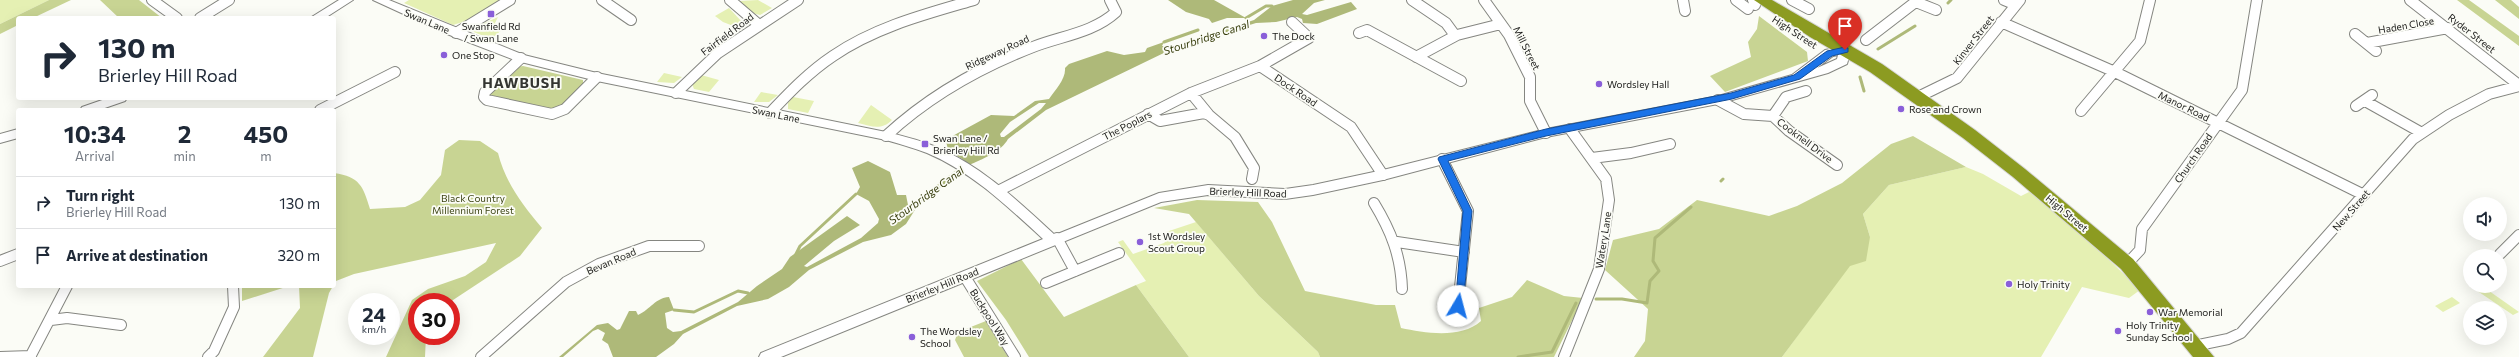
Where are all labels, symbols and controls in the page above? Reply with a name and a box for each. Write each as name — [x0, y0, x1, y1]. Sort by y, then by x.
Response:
street label: Swan Lane — [402, 6, 452, 36]
marker: Swanfield Rd / Swan Lane — [486, 9, 496, 19]
pin — [1828, 9, 1862, 50]
street label: Fairfield Road — [698, 10, 756, 58]
street label: Ryder Street — [2446, 11, 2498, 55]
street label: High Street — [1770, 13, 1820, 51]
street label: Kinver Street — [1950, 13, 1996, 67]
street label: Haden Close — [2377, 14, 2435, 36]
icon: arrive — [1834, 15, 1856, 37]
water label: Stourbridge Canal — [1161, 17, 1251, 57]
place label: Swanfield Rd / Swan Lane — [462, 20, 521, 44]
street label: Mill Street — [1511, 24, 1543, 72]
text: 130 m — [98, 30, 175, 64]
place label: The Dock — [1272, 30, 1316, 42]
marker: The Dock — [1259, 31, 1269, 41]
icon: right — [32, 32, 84, 84]
street label: Ridgeway Road — [963, 32, 1031, 72]
place label: One Stop — [452, 49, 495, 61]
marker: One Stop — [439, 50, 449, 60]
text: Brierley Hill Road — [98, 64, 237, 86]
street label: Dock Road — [1272, 71, 1320, 109]
district label: HAWBUSH — [482, 74, 562, 91]
place label: Wordsley Hall — [1607, 78, 1669, 90]
marker: Wordsley Hall — [1594, 79, 1604, 89]
street label: Manor Road — [2156, 88, 2212, 124]
street label: Swan Lane — [751, 103, 801, 125]
place label: Rose and Crown — [1909, 103, 1982, 115]
marker: Rose and Crown — [1896, 104, 1906, 114]
street label: The Poplars — [1100, 107, 1154, 142]
street label: Cooknell Drive — [1775, 115, 1835, 165]
text: 10:34 — [64, 119, 126, 148]
text: 2 — [178, 119, 191, 148]
text: 450 — [244, 119, 288, 148]
street label: Church Road — [2171, 131, 2215, 185]
place label: Swan Lane / Brierley Hill Rd — [933, 132, 1000, 156]
marker: Swan Lane / Brierley Hill Rd — [920, 139, 930, 149]
text: Arrival — [75, 148, 114, 164]
text: min — [174, 148, 196, 164]
text: m — [260, 148, 272, 164]
water label: Stourbridge Canal — [886, 163, 966, 227]
street label: Brierley Hill Road — [1209, 185, 1287, 199]
text: Turn right — [66, 186, 135, 204]
street label: New Street — [2330, 187, 2372, 233]
icon: right — [32, 192, 54, 214]
park label: Black Country Millennium Forest — [432, 192, 514, 216]
street label: High Street — [2043, 192, 2091, 234]
text: 130 m — [279, 194, 320, 212]
map controls — [2463, 197, 2507, 345]
button: sound — [2463, 197, 2507, 241]
text: Brierley Hill Road — [66, 204, 167, 220]
street label: Watery Lane — [1593, 211, 1613, 269]
place label: 1st Wordsley Scout Group — [1148, 230, 1205, 254]
marker: 1st Wordsley Scout Group — [1135, 237, 1145, 247]
icon: arrive — [32, 244, 54, 266]
street label: Bevan Road — [584, 245, 638, 277]
text: Arrive at destination — [66, 246, 208, 264]
text: 320 m — [277, 246, 320, 264]
button: search — [2463, 249, 2507, 293]
street label: Brierley Hill Road — [904, 265, 980, 305]
place label: Holy Trinity — [2017, 278, 2070, 290]
marker: Holy Trinity — [2004, 279, 2014, 289]
position arrow — [1437, 285, 1479, 327]
street label: Buckpool Way — [968, 286, 1012, 348]
speed limit sign: 30 — [408, 293, 460, 345]
button: layers — [2463, 301, 2507, 345]
text: 24 — [362, 302, 386, 326]
place label: War Memorial — [2158, 306, 2223, 318]
marker: War Memorial — [2145, 307, 2155, 317]
place label: Holy Trinity Sunday School — [2126, 319, 2192, 343]
text: km/h — [362, 323, 386, 335]
place label: The Wordsley School — [920, 325, 982, 349]
marker: Holy Trinity Sunday School — [2113, 326, 2123, 336]
marker: The Wordsley School — [907, 332, 917, 342]

